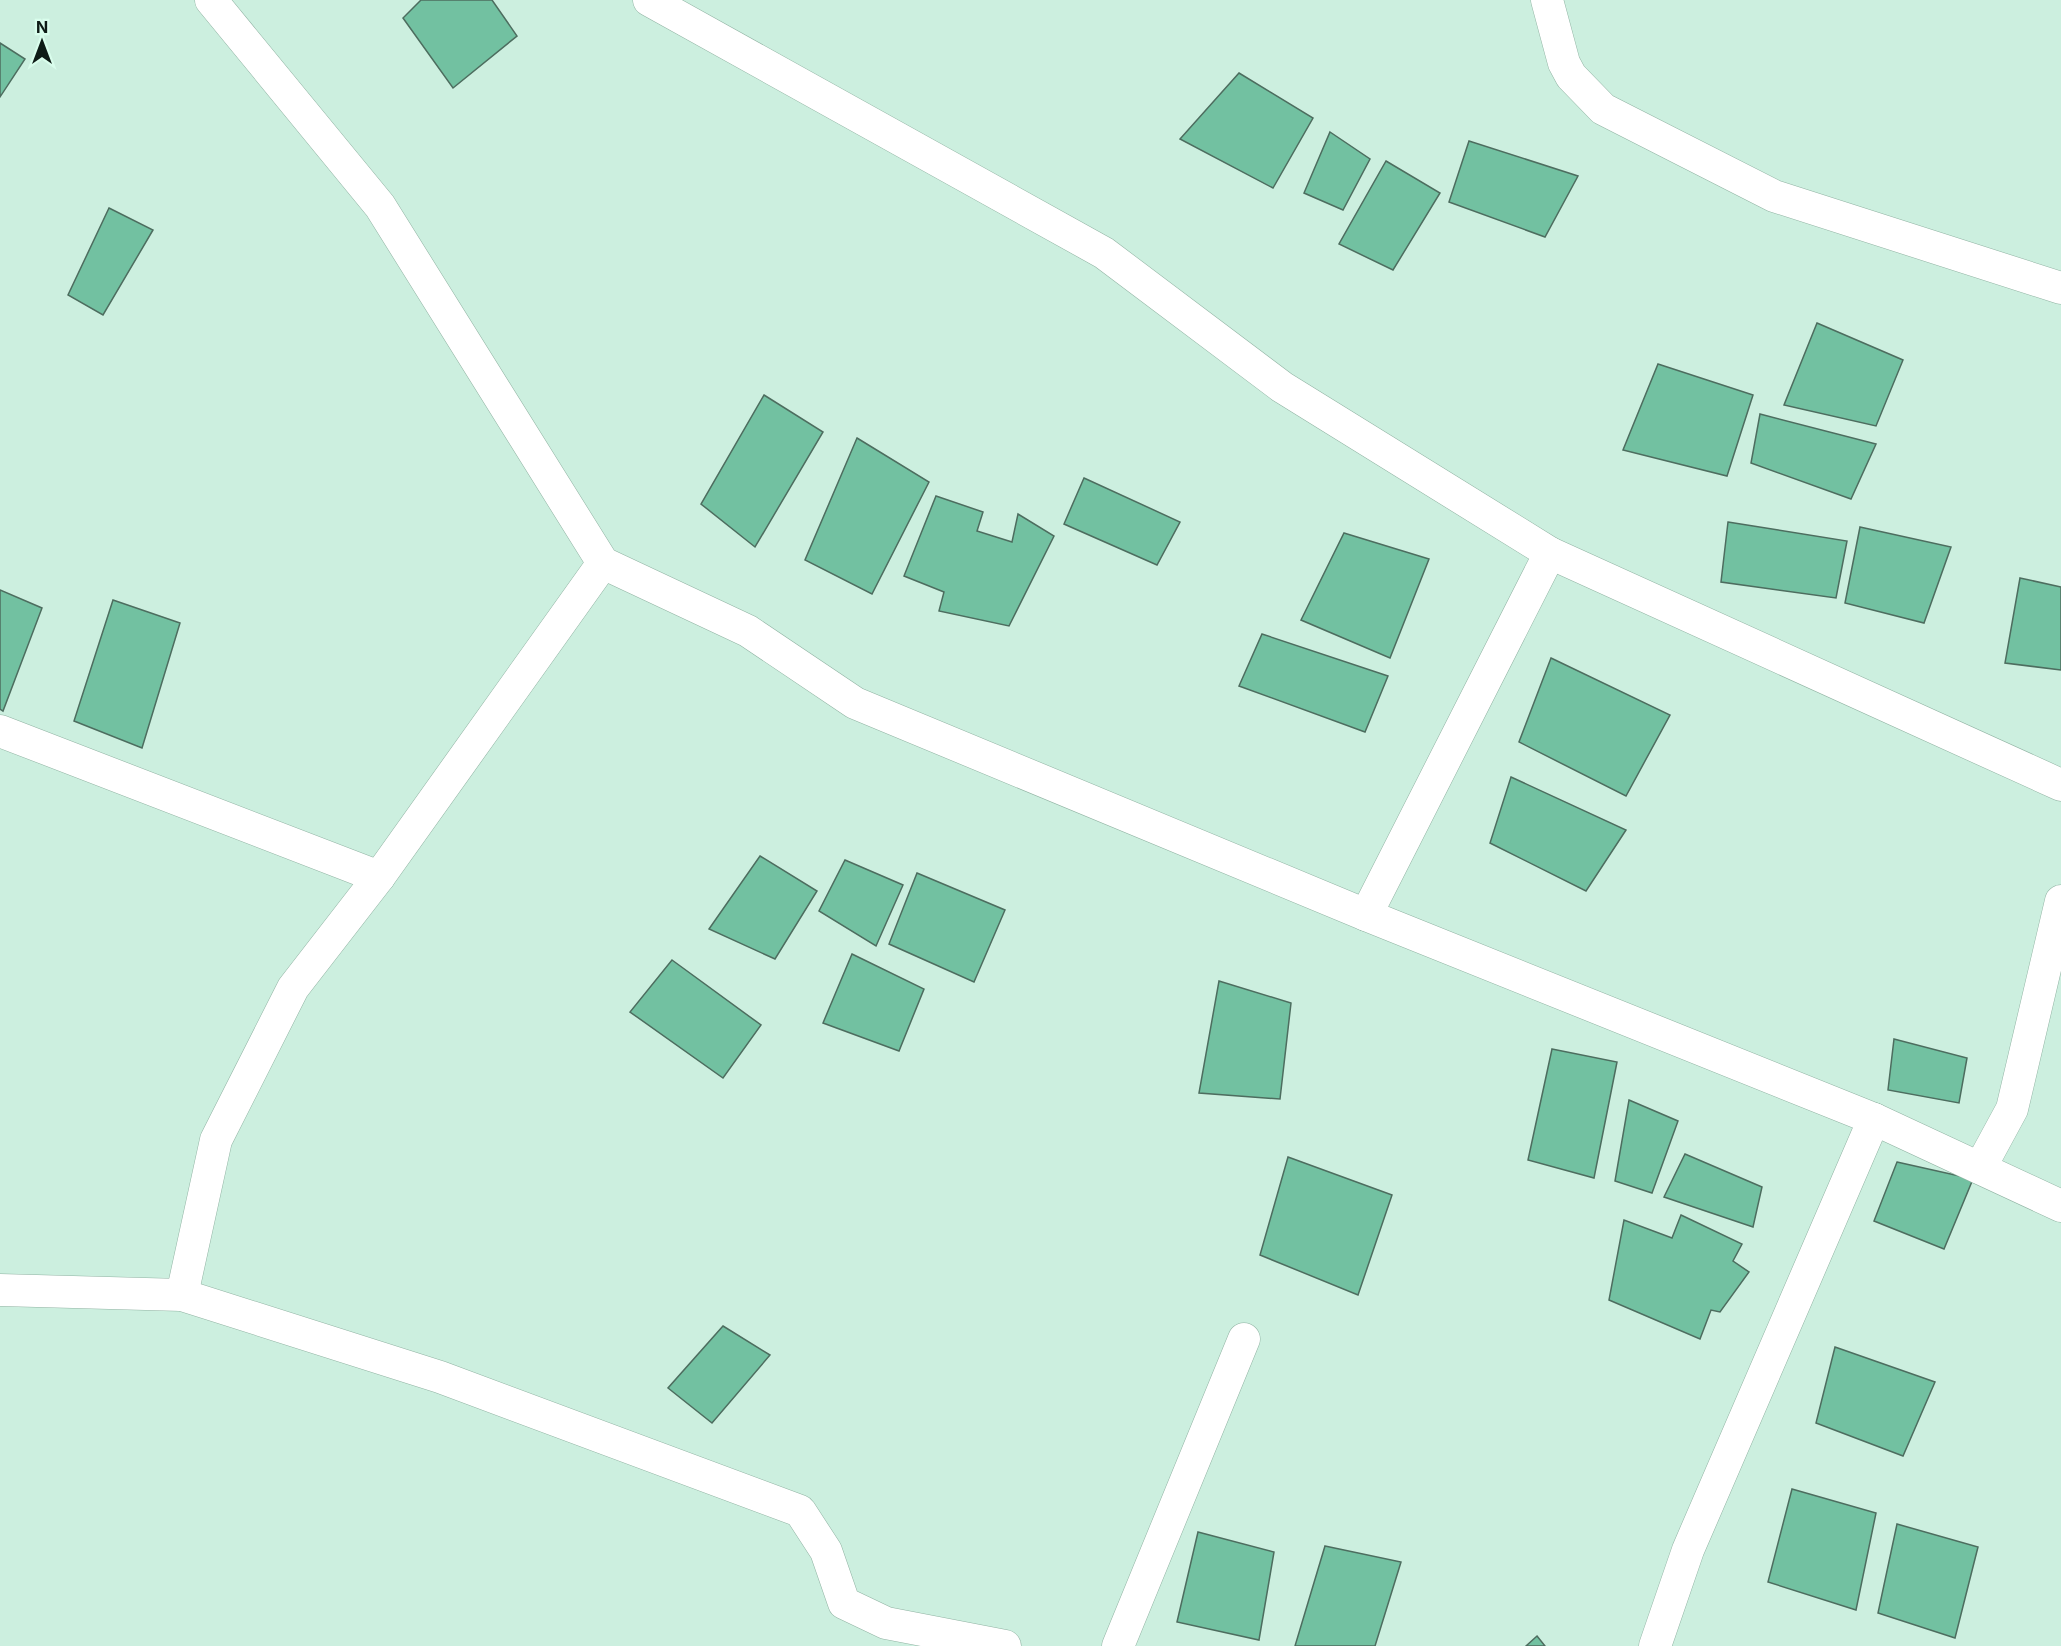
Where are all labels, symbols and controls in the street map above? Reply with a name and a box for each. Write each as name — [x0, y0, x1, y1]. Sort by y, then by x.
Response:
north arrow — [12, 12, 72, 72]
text: N — [36, 17, 48, 37]

